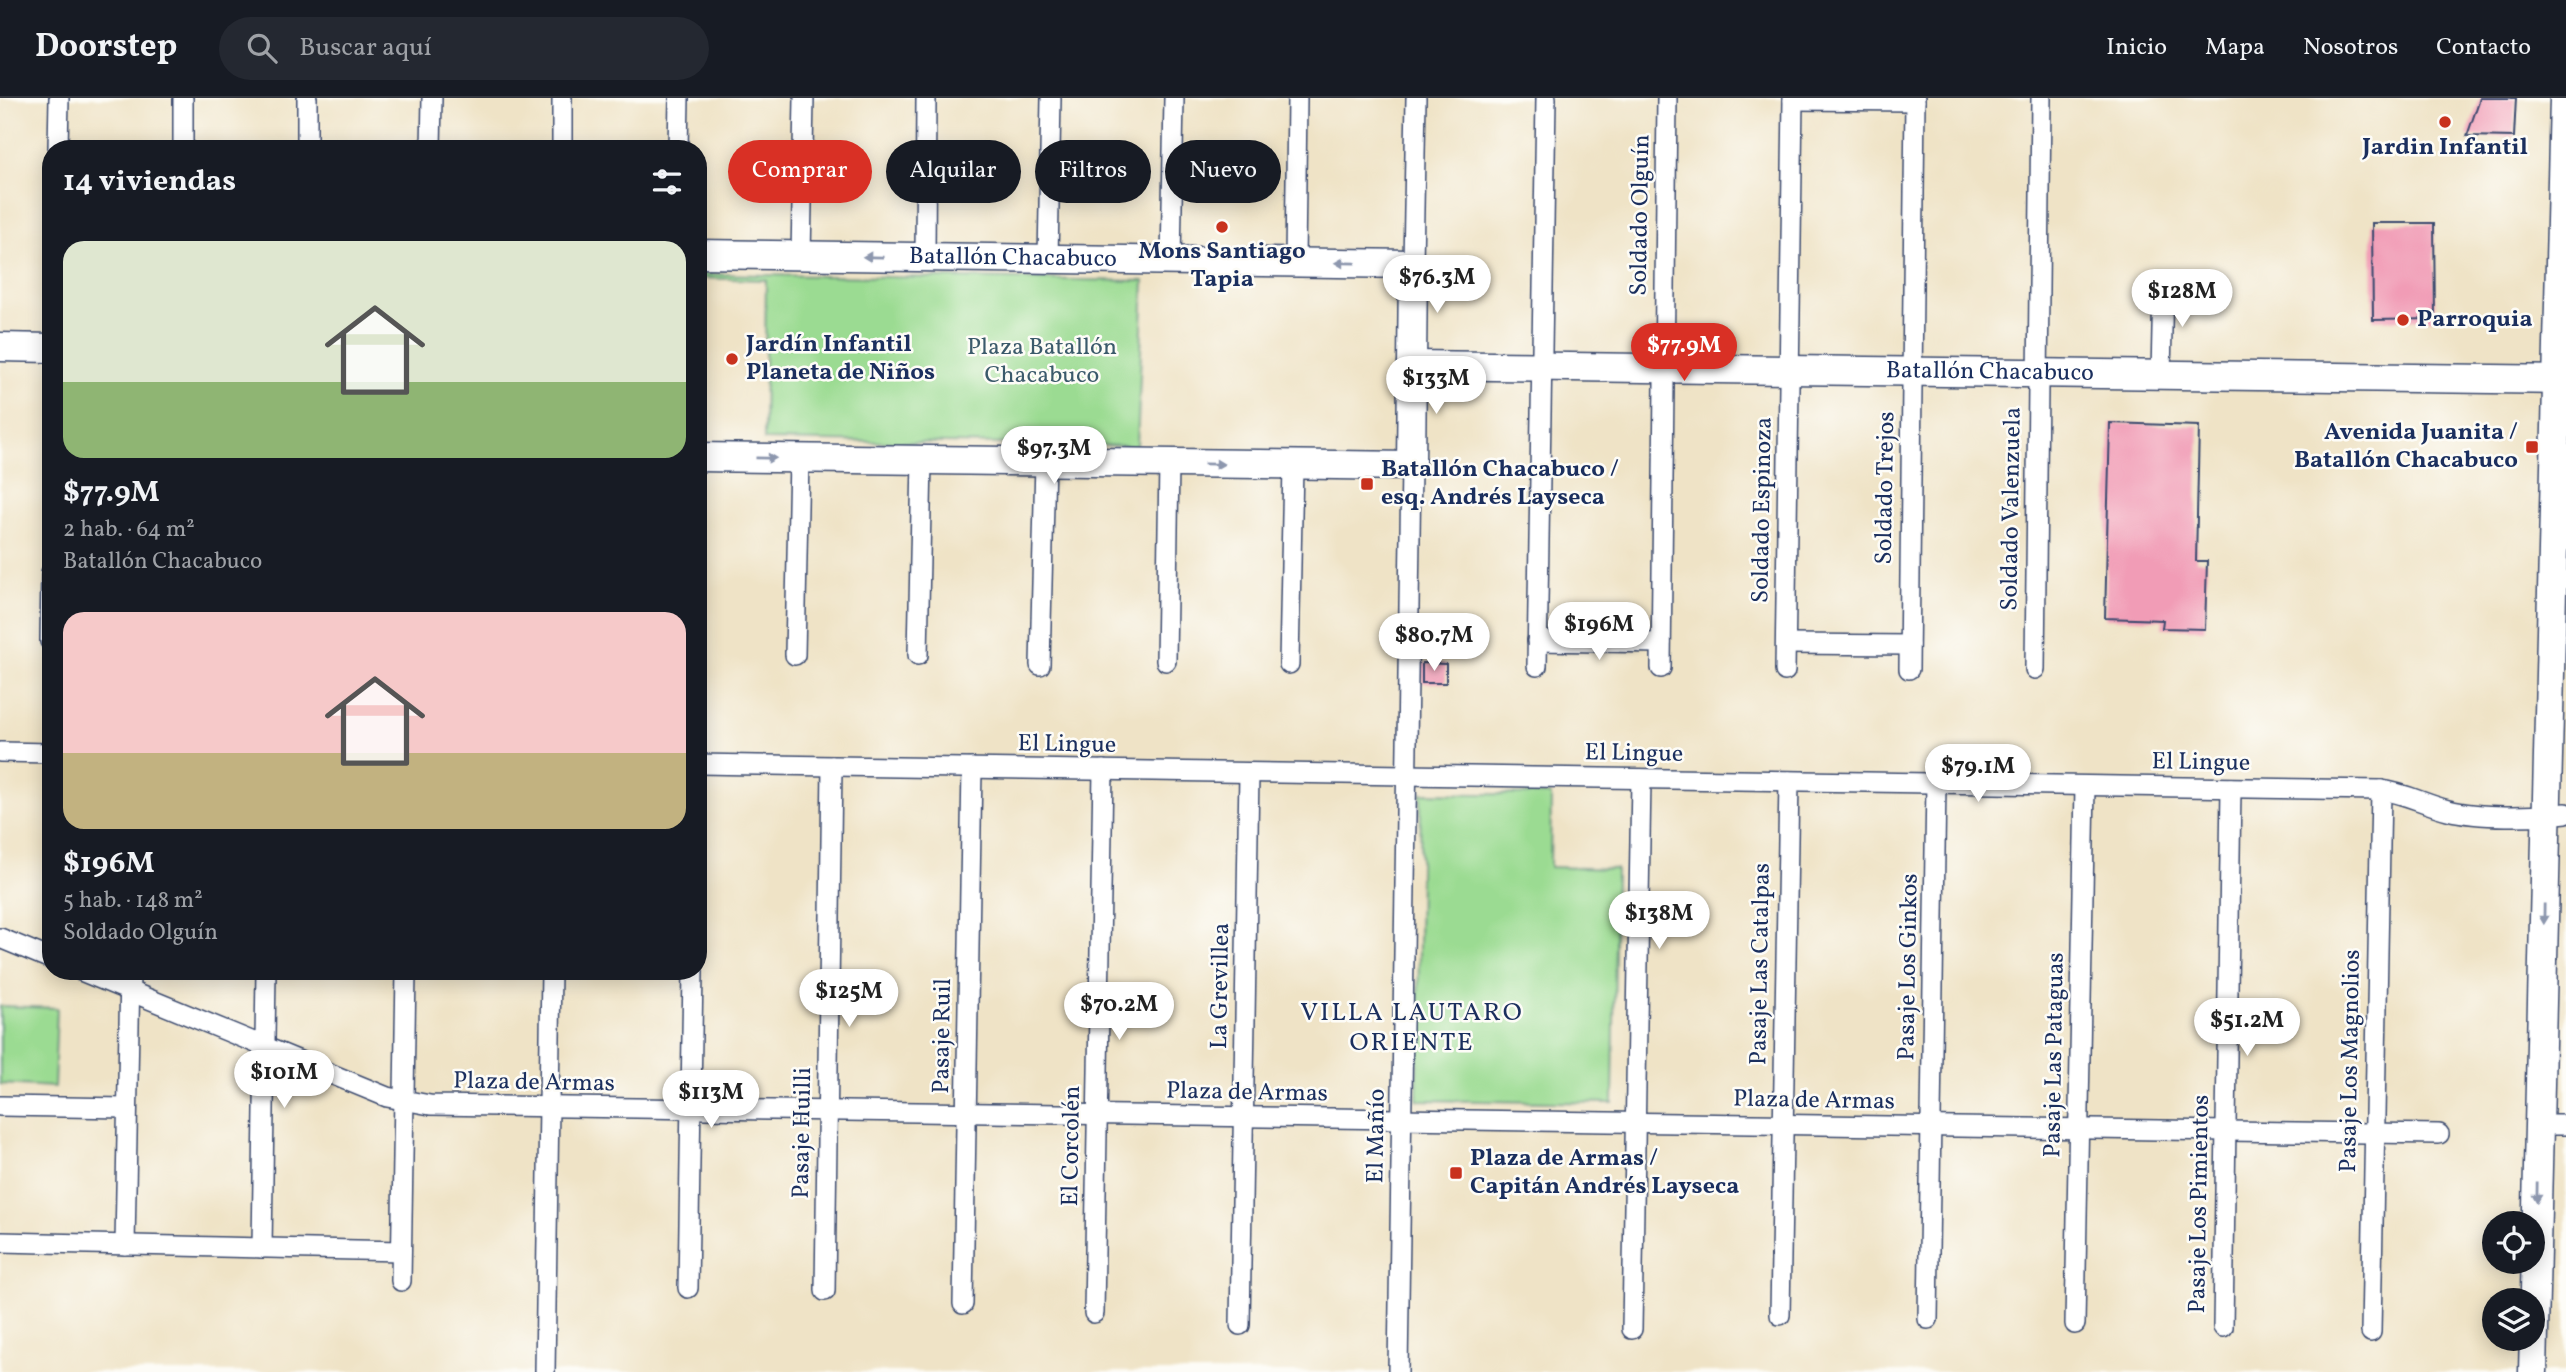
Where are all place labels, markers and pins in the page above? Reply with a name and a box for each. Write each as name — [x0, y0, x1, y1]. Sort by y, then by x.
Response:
marker: Jardin Infantil — [2437, 114, 2453, 130]
place label: Jardin Infantil — [2361, 131, 2528, 165]
marker: Mons Santiago Tapia — [1214, 219, 1230, 235]
place label: Mons Santiago Tapia — [1138, 235, 1306, 297]
pin: $76.3M — [1380, 256, 1494, 315]
pin: $128M — [2133, 270, 2231, 329]
place label: Parroquia — [2417, 303, 2533, 337]
marker: Parroquia — [2395, 312, 2411, 328]
pin: $77.9M — [1627, 324, 1741, 383]
place label: Jardín Infantil Planeta de Niños — [745, 328, 935, 390]
marker: Jardín Infantil Planeta de Niños — [724, 351, 740, 367]
pin: $133M — [1387, 356, 1485, 416]
place label: Avenida Juanita / Batallón Chacabuco — [2294, 416, 2518, 478]
pin: $97.3M — [997, 426, 1111, 486]
marker: Avenida Juanita / Batallón Chacabuco — [2524, 439, 2540, 455]
place label: Batallón Chacabuco / esq. Andrés Layseca — [1381, 453, 1619, 515]
marker: Batallón Chacabuco / esq. Andrés Layseca — [1359, 476, 1375, 492]
pin: $196M — [1550, 602, 1648, 662]
pin: $80.7M — [1377, 614, 1491, 673]
pin: $79.1M — [1921, 744, 2035, 804]
pin: $138M — [1610, 892, 1708, 951]
pin: $125M — [800, 970, 898, 1029]
pin: $70.2M — [1062, 982, 1176, 1042]
pin: $51.2M — [2190, 998, 2304, 1058]
pin: $101M — [235, 1051, 333, 1110]
pin: $113M — [662, 1070, 760, 1130]
place label: Plaza de Armas / Capitán Andrés Layseca — [1470, 1142, 1739, 1204]
marker: Plaza de Armas / Capitán Andrés Layseca — [1448, 1165, 1464, 1181]

